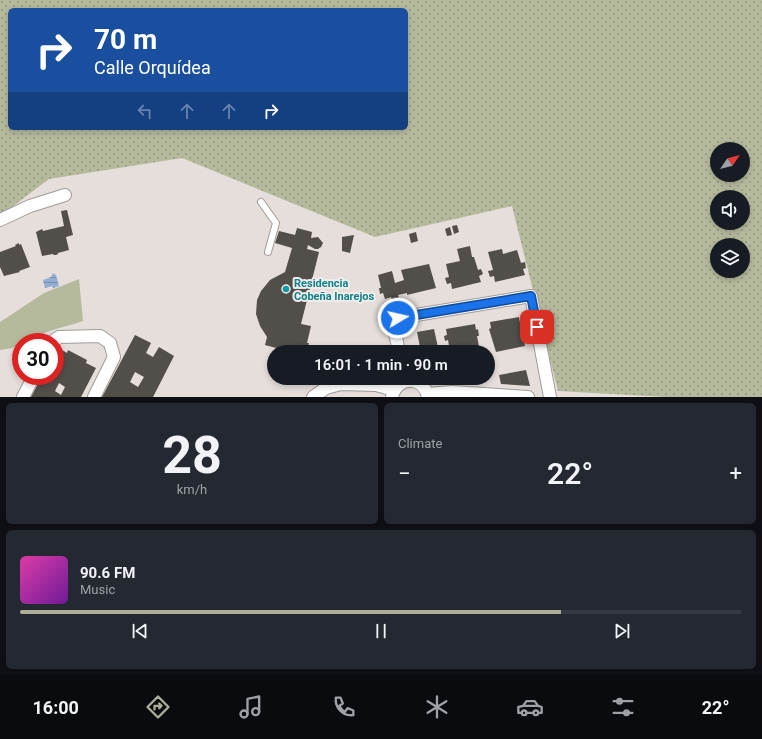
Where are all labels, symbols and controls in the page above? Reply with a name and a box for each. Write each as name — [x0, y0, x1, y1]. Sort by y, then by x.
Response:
text: 70 m — [94, 23, 157, 56]
icon: right — [28, 24, 80, 76]
text: Calle Orquídea — [94, 57, 211, 78]
icon: left — [134, 100, 156, 122]
icon: ahead — [176, 100, 198, 122]
icon: ahead — [218, 100, 240, 122]
icon: right — [260, 100, 282, 122]
north arrow — [710, 142, 750, 182]
map controls — [710, 142, 750, 278]
button: sound — [710, 190, 750, 230]
button: layers — [710, 238, 750, 278]
place label: Residencia Cobeña Inarejos — [294, 277, 375, 303]
marker: Residencia Cobeña Inarejos — [281, 284, 291, 294]
position arrow — [377, 297, 419, 339]
pin — [520, 310, 554, 344]
icon: arrive — [526, 316, 548, 338]
speed limit sign: 30 — [12, 333, 64, 385]
text: 16:01 · 1 min · 90 m — [314, 356, 448, 374]
text: 28 — [162, 425, 222, 486]
text: Climate — [398, 436, 442, 451]
text: 22° — [547, 456, 593, 491]
text: − — [398, 461, 411, 486]
text: + — [730, 461, 742, 486]
text: km/h — [177, 482, 207, 497]
text: 90.6 FM — [80, 564, 135, 582]
text: Music — [80, 582, 115, 597]
icon: previous — [129, 620, 151, 642]
icon: pause — [370, 620, 392, 642]
icon: next — [611, 620, 633, 642]
icon: directions — [144, 693, 172, 721]
icon: music — [237, 693, 265, 721]
icon: phone — [330, 693, 358, 721]
icon: climate — [423, 693, 451, 721]
icon: car — [516, 693, 544, 721]
icon: filters — [609, 693, 637, 721]
text: 16:00 — [32, 697, 79, 718]
text: 22° — [702, 697, 729, 718]

